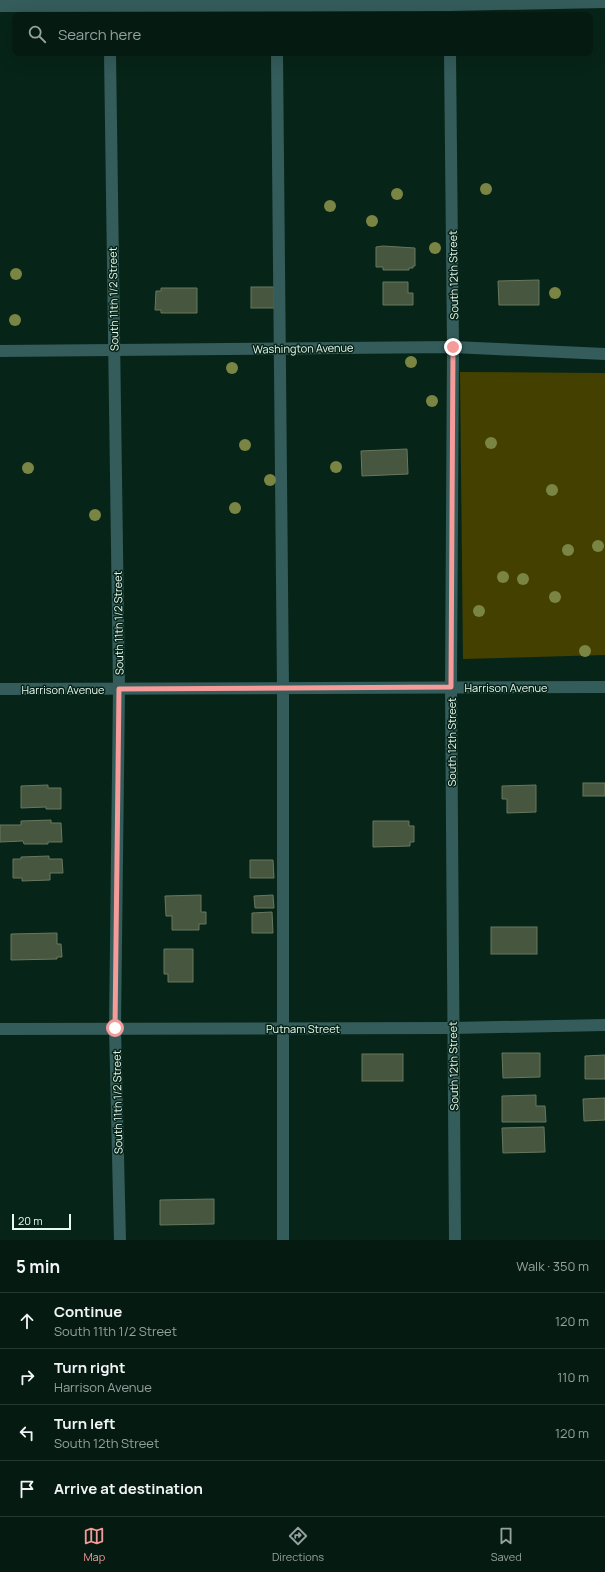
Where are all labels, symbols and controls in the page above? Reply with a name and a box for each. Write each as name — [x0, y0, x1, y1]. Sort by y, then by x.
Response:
search box — [12, 12, 593, 56]
icon: search — [26, 23, 48, 45]
text: Search here — [58, 24, 141, 45]
street label: South 12th Street — [445, 230, 461, 320]
street label: South 11th 1/2 Street — [105, 247, 121, 351]
route end — [444, 338, 462, 356]
street label: Washington Avenue — [252, 340, 354, 356]
street label: South 11th 1/2 Street — [110, 571, 126, 675]
street label: Harrison Avenue — [465, 680, 548, 695]
street label: Harrison Avenue — [22, 682, 105, 697]
street label: South 12th Street — [444, 698, 459, 786]
route start — [106, 1019, 124, 1037]
street label: Putnam Street — [266, 1021, 340, 1036]
street label: South 12th Street — [445, 1021, 461, 1111]
street label: South 11th 1/2 Street — [109, 1050, 125, 1154]
scale bar — [12, 1212, 71, 1231]
text: 20 m — [18, 1213, 43, 1228]
text: 5 min — [16, 1255, 60, 1278]
text: Walk · 350 m — [516, 1257, 589, 1275]
text: Continue — [54, 1301, 122, 1322]
icon: ahead — [16, 1310, 38, 1332]
text: 120 m — [555, 1312, 589, 1330]
text: South 11th 1/2 Street — [54, 1322, 177, 1340]
text: Turn right — [54, 1357, 125, 1378]
icon: right — [16, 1366, 38, 1388]
text: 110 m — [557, 1368, 589, 1386]
text: Harrison Avenue — [54, 1378, 152, 1396]
text: Turn left — [54, 1413, 116, 1434]
icon: left — [16, 1422, 38, 1444]
text: 120 m — [555, 1424, 589, 1442]
text: South 12th Street — [54, 1434, 159, 1452]
icon: arrive — [16, 1478, 38, 1500]
text: Arrive at destination — [54, 1478, 203, 1499]
tab: Map — [83, 1525, 105, 1564]
tab: Directions — [272, 1525, 324, 1564]
tab: Saved — [491, 1525, 522, 1564]

